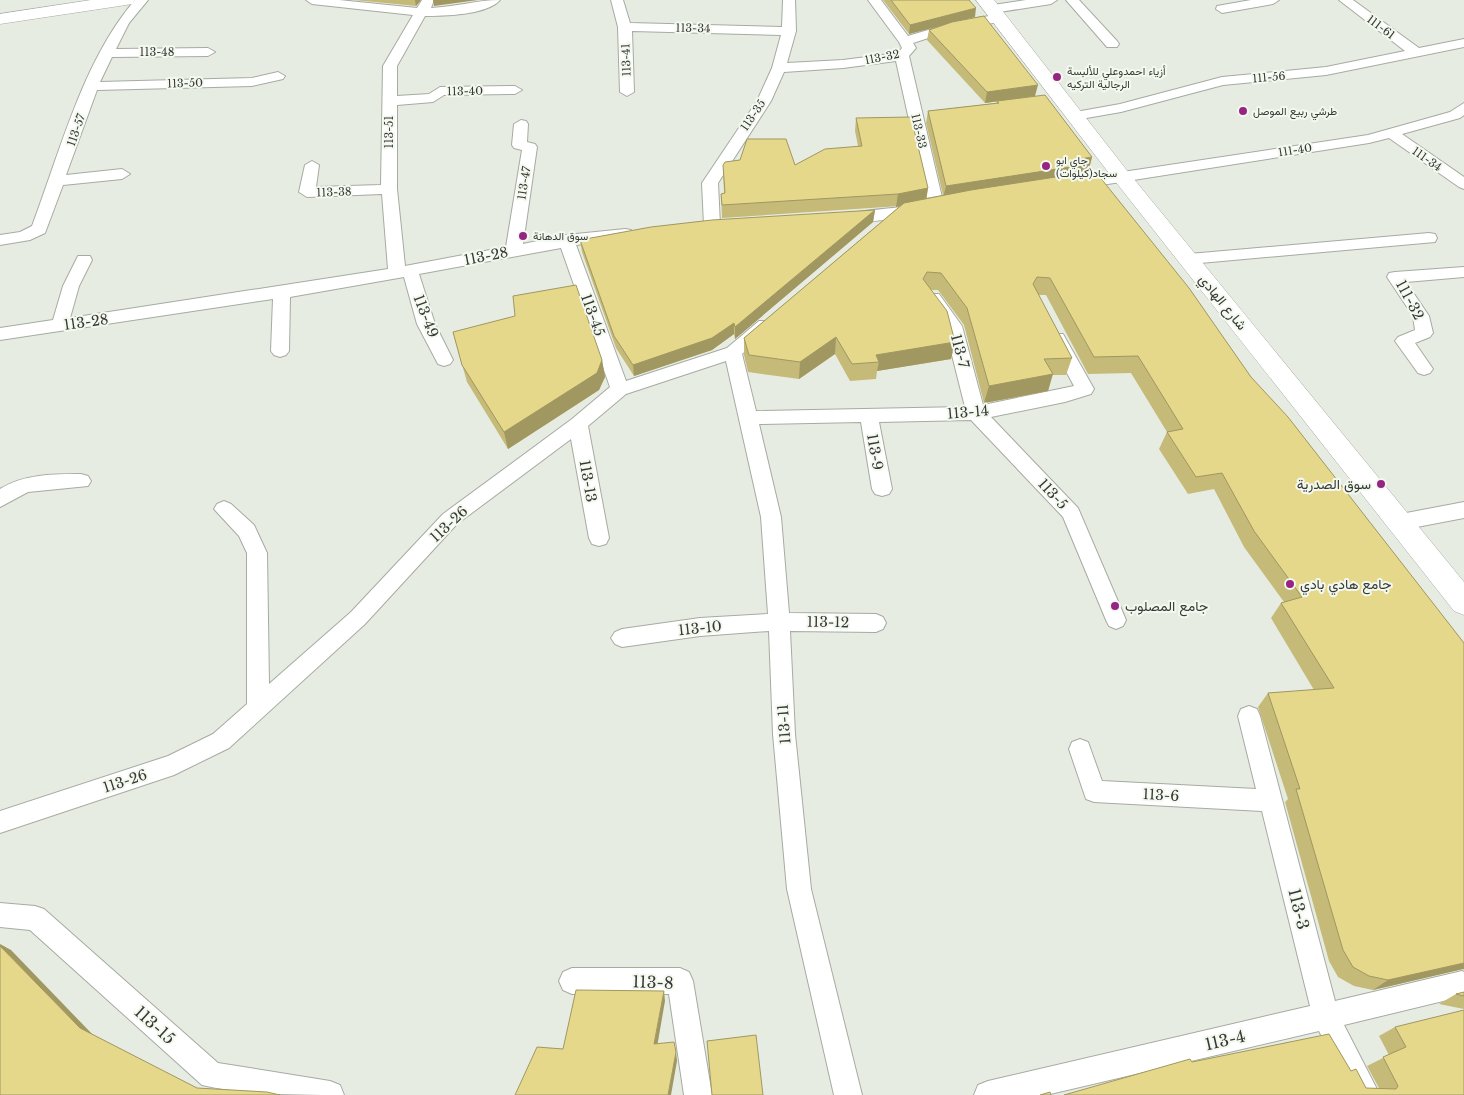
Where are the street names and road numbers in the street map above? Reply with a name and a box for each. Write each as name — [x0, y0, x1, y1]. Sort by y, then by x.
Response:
street label: 111-61 — [1364, 12, 1398, 42]
street label: 113-34 — [675, 21, 711, 35]
street label: 113-41 — [618, 43, 634, 77]
street label: 113-48 — [140, 45, 174, 59]
street label: 113-32 — [863, 47, 901, 67]
street label: 111-56 — [1252, 69, 1286, 85]
street label: 113-50 — [167, 75, 203, 91]
street label: 113-40 — [447, 84, 483, 98]
street label: 113-35 — [737, 97, 769, 133]
street label: 113-57 — [64, 111, 88, 148]
street label: 113-33 — [908, 112, 930, 150]
street label: 113-51 — [382, 115, 396, 148]
street label: 111-40 — [1277, 140, 1313, 160]
street label: 111-34 — [1409, 144, 1445, 174]
street label: 113-47 — [514, 165, 534, 201]
street label: 113-38 — [316, 184, 352, 200]
street label: 113-28 — [462, 243, 510, 269]
street label: شارع الهادي — [1193, 270, 1251, 335]
street label: 111-32 — [1392, 277, 1428, 323]
street label: 113-45 — [577, 291, 609, 339]
street label: 113-49 — [410, 292, 442, 340]
street label: 113-28 — [63, 310, 109, 334]
street label: 113-7 — [947, 332, 973, 371]
street label: 113-14 — [946, 401, 990, 423]
street label: 113-9 — [863, 432, 887, 472]
street label: 113-13 — [575, 459, 601, 503]
street label: 113-5 — [1034, 475, 1072, 513]
street label: 113-26 — [426, 502, 472, 546]
street label: 113-12 — [807, 613, 849, 631]
street label: 113-10 — [677, 617, 723, 639]
street label: 113-11 — [774, 703, 794, 745]
street label: 113-26 — [101, 765, 149, 797]
street label: 113-6 — [1142, 785, 1180, 805]
street label: 113-3 — [1284, 886, 1314, 932]
street label: 113-8 — [632, 971, 674, 993]
street label: 113-15 — [131, 1002, 179, 1048]
street label: 113-4 — [1203, 1026, 1247, 1054]

